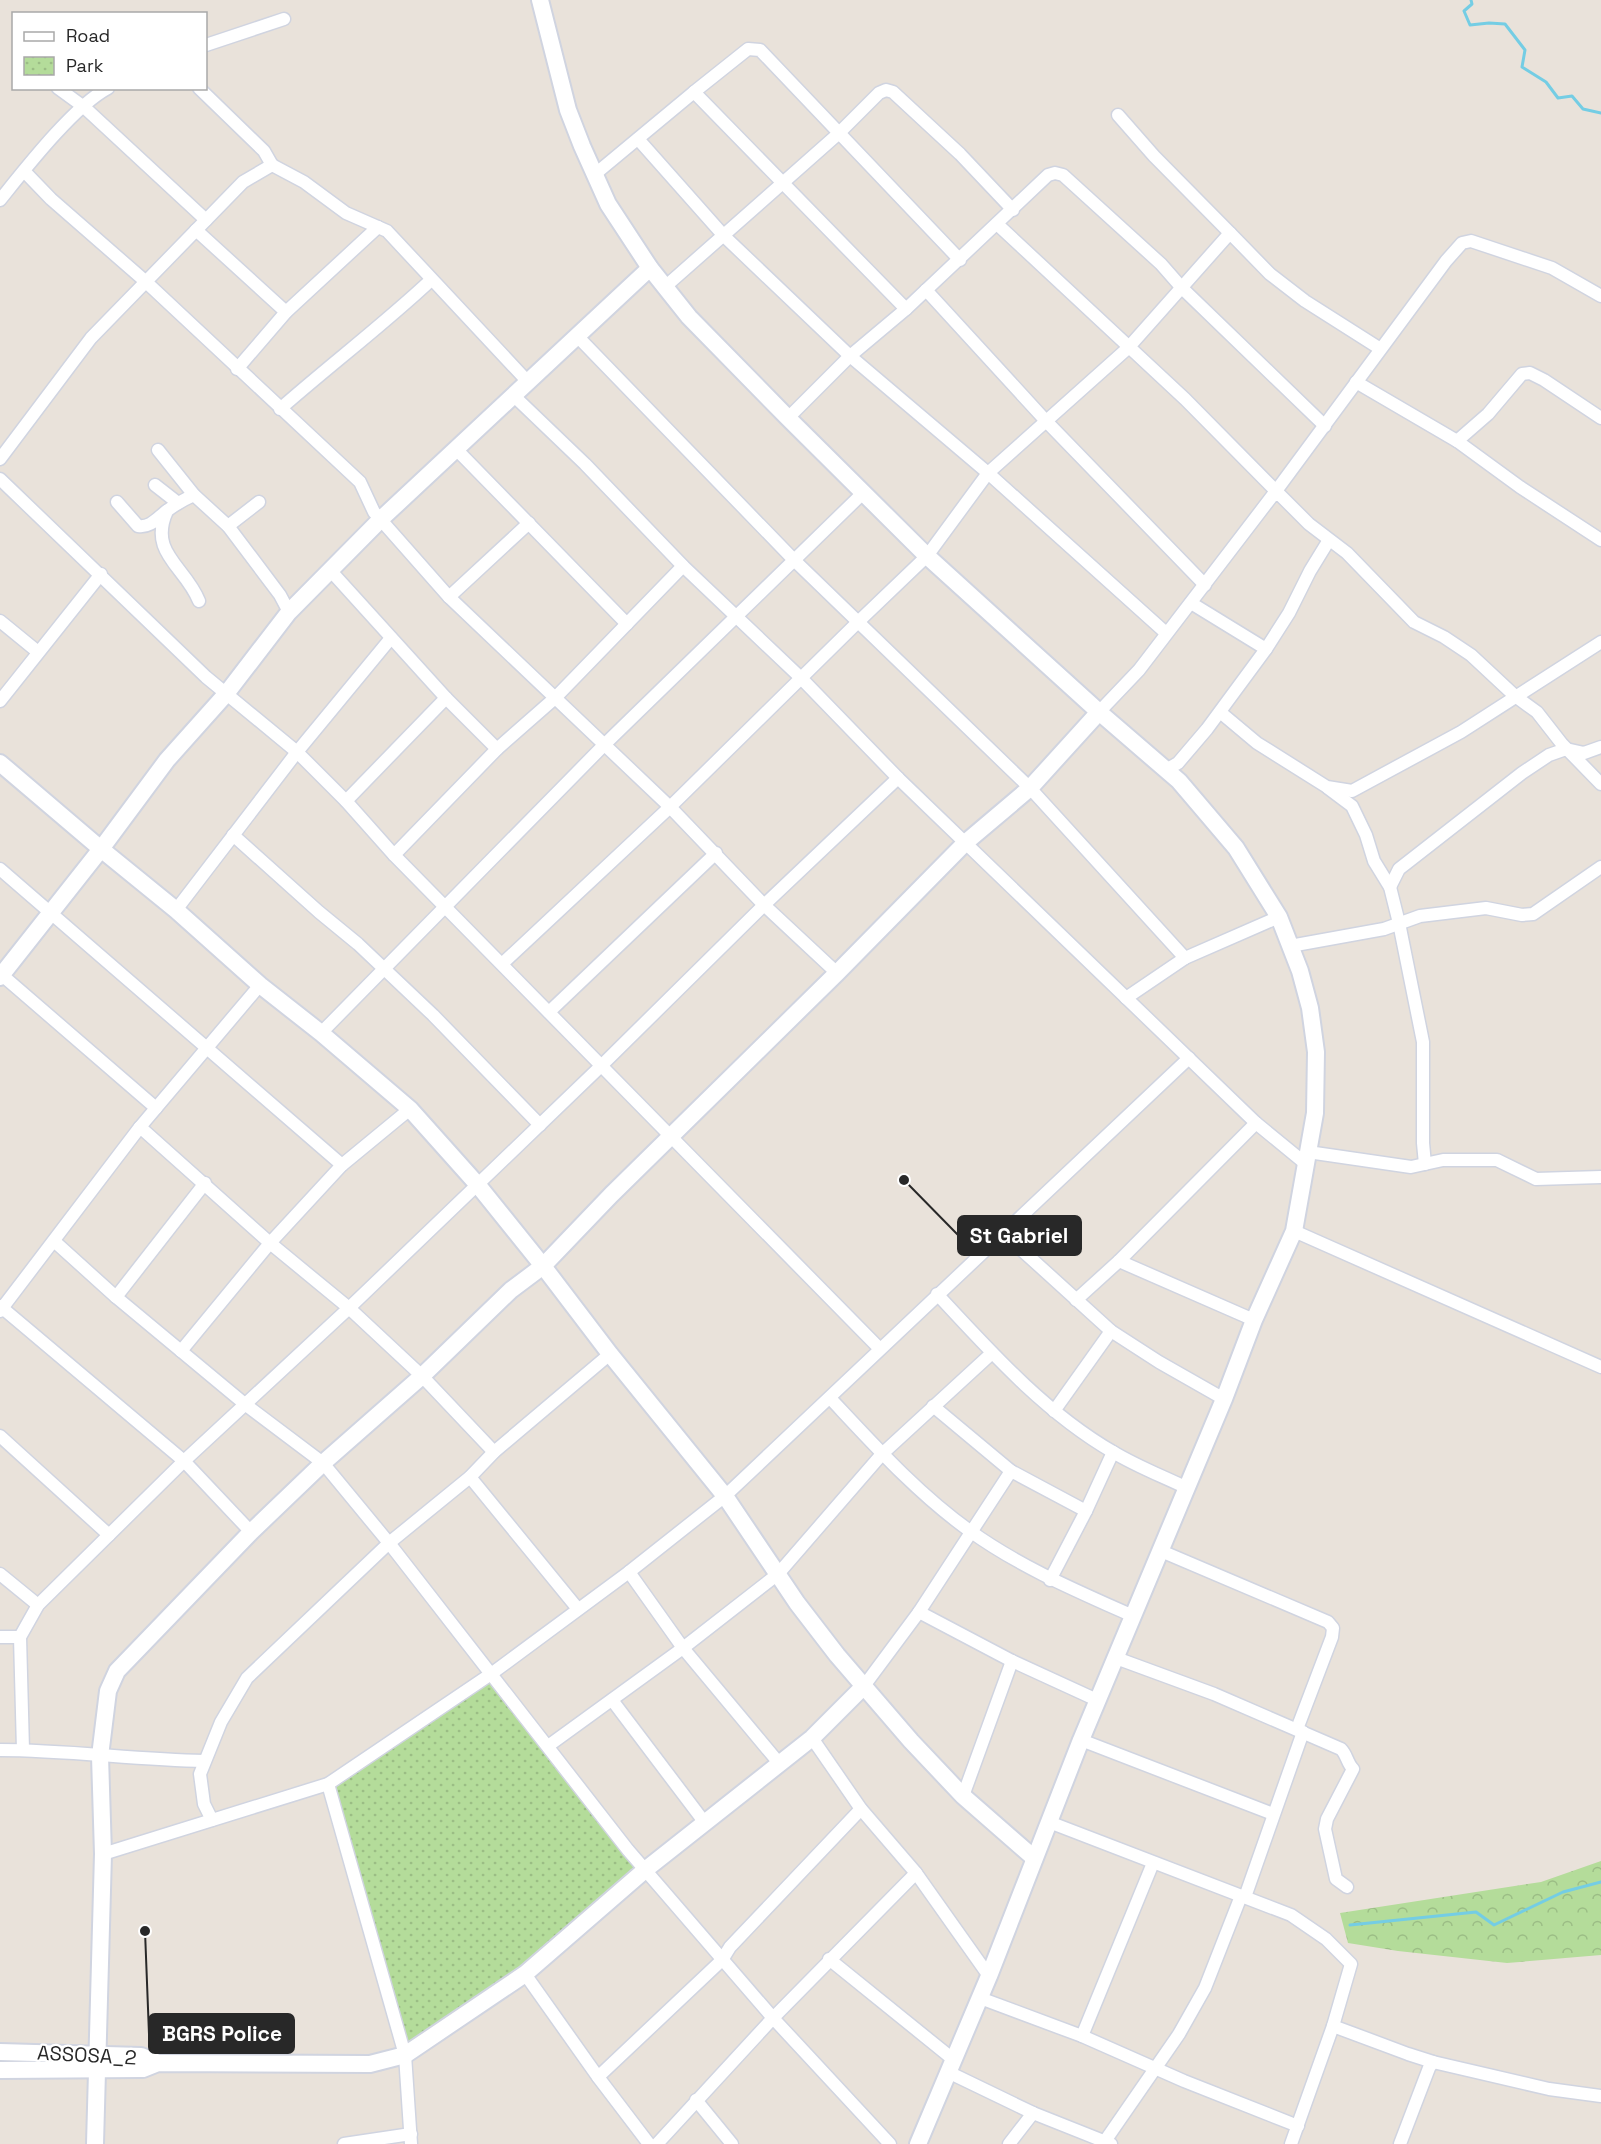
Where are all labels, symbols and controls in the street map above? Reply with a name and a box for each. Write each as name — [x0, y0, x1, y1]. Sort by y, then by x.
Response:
legend — [12, 12, 207, 90]
text: Road — [66, 24, 110, 47]
text: Park — [66, 54, 104, 77]
callout: St Gabriel — [958, 1216, 1081, 1255]
text: St Gabriel — [970, 1222, 1068, 1249]
callout: BGRS Police — [149, 2014, 294, 2053]
text: BGRS Police — [162, 2020, 282, 2047]
street label: ASSOSA_2 — [37, 2039, 137, 2071]

